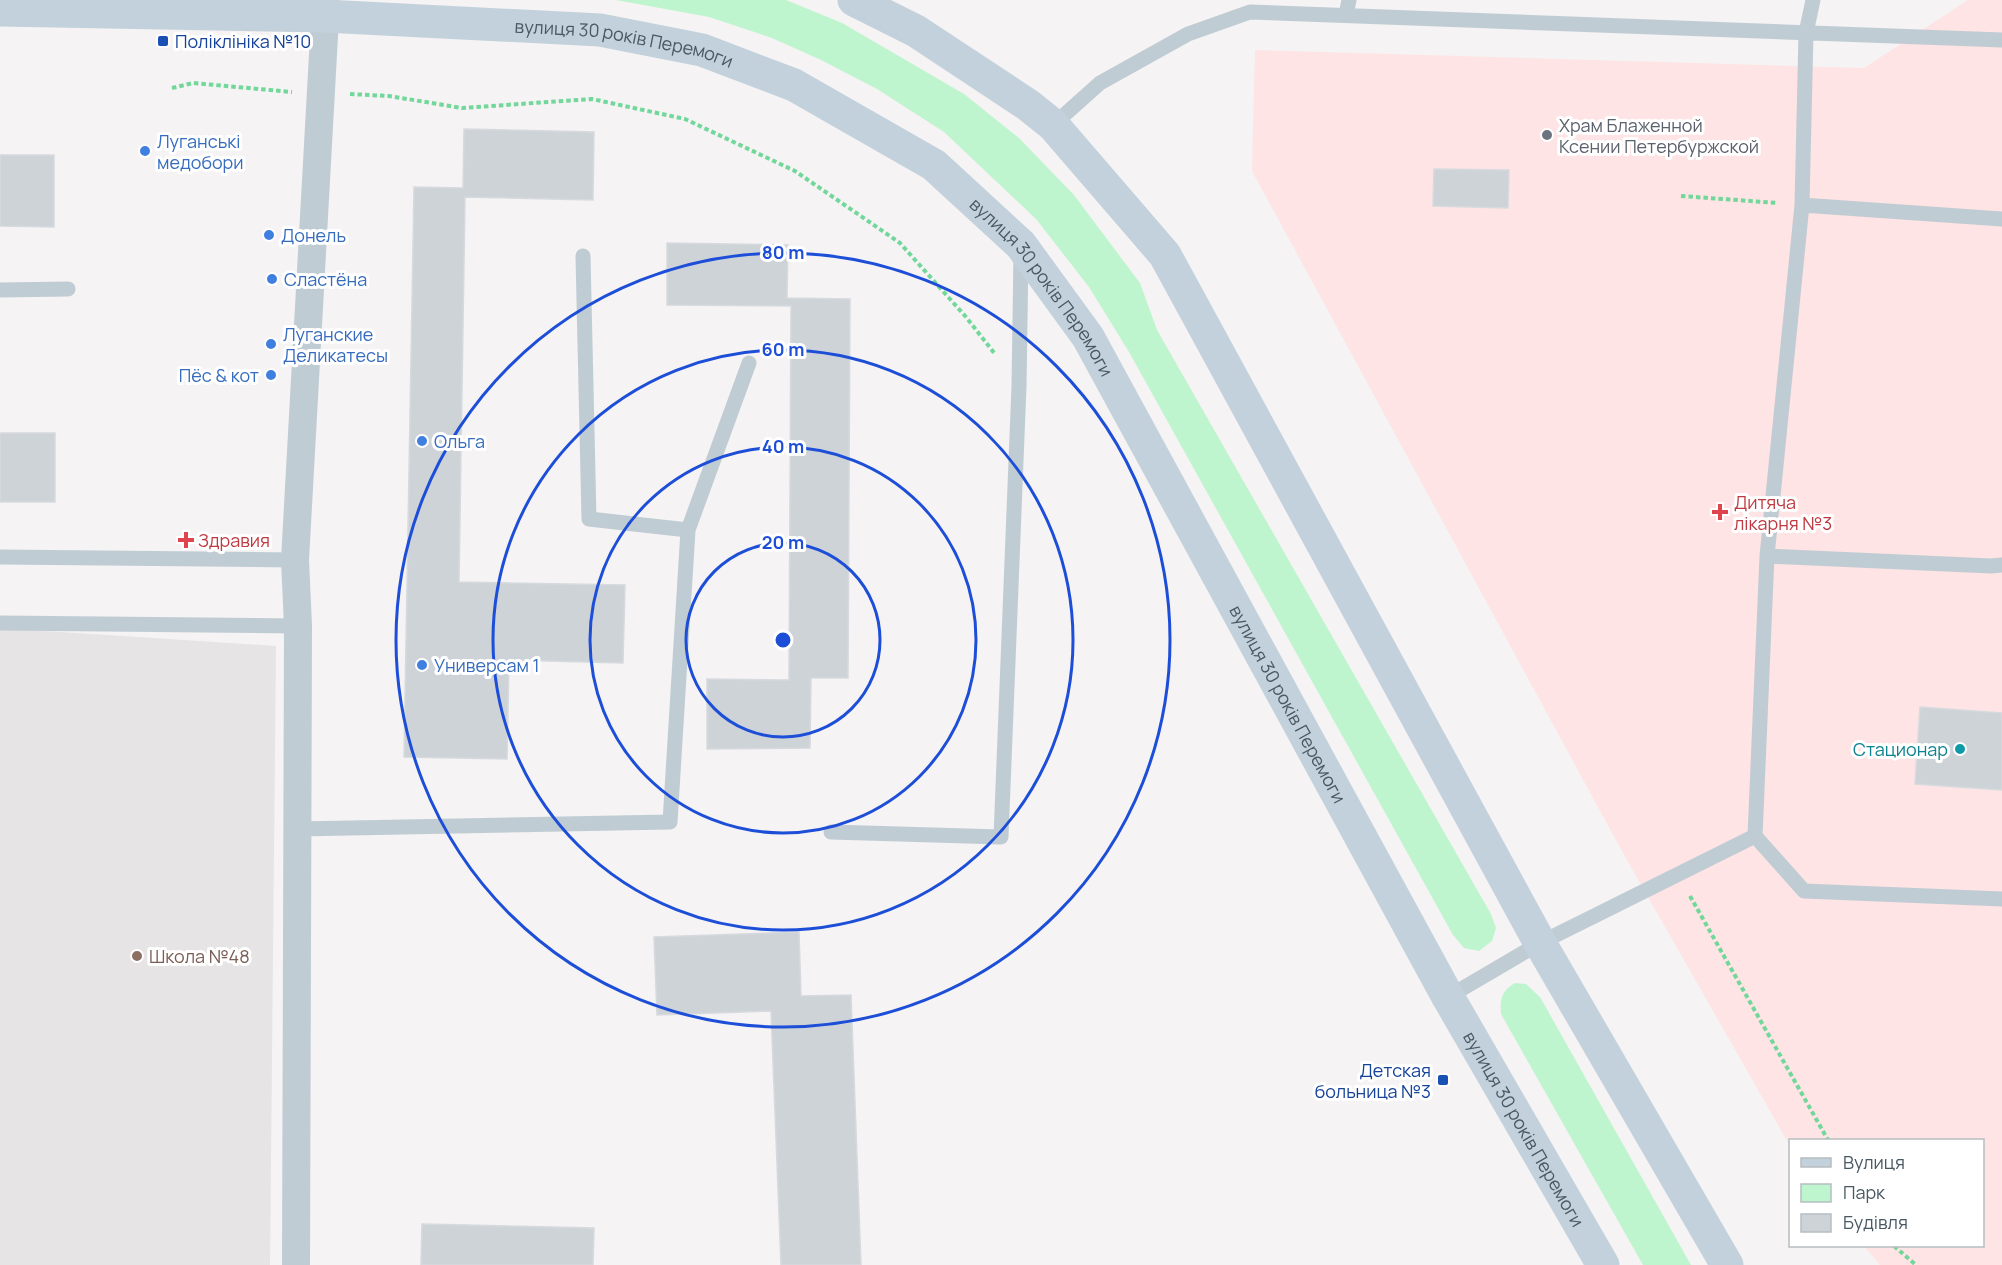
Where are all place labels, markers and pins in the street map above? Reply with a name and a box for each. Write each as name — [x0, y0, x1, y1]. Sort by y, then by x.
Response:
place label: Поліклініка №10 — [175, 29, 311, 53]
marker: Поліклініка №10 — [156, 34, 170, 48]
place label: Храм Блаженной Ксении Петербуржской — [1559, 113, 1759, 158]
marker: Храм Блаженной Ксении Петербуржской — [1540, 128, 1554, 142]
place label: Луганські медобори — [157, 129, 243, 174]
marker: Луганські медобори — [138, 144, 152, 158]
place label: Донель — [281, 223, 346, 247]
marker: Донель — [262, 228, 276, 242]
place label: Сластёна — [284, 267, 367, 291]
marker: Сластёна — [265, 272, 279, 286]
place label: Луганские Деликатесы — [283, 322, 388, 367]
marker: Луганские Деликатесы — [264, 337, 278, 351]
place label: Пёс & кот — [179, 363, 259, 387]
marker: Пёс & кот — [264, 368, 278, 382]
place label: Ольга — [434, 429, 485, 453]
marker: Ольга — [415, 434, 429, 448]
place label: Дитяча лікарня №3 — [1734, 490, 1832, 535]
marker: Дитяча лікарня №3 — [1711, 503, 1729, 521]
place label: Здравия — [198, 528, 270, 552]
marker: Здравия — [179, 533, 193, 547]
centre of rings — [773, 630, 793, 650]
place label: Универсам 1 — [434, 653, 540, 677]
marker: Универсам 1 — [415, 658, 429, 672]
place label: Стационар — [1853, 737, 1948, 761]
marker: Стационар — [1953, 742, 1967, 756]
place label: Школа №48 — [149, 944, 250, 968]
marker: Школа №48 — [130, 949, 144, 963]
place label: Детская больница №3 — [1315, 1058, 1431, 1103]
marker: Детская больница №3 — [1436, 1073, 1450, 1087]

